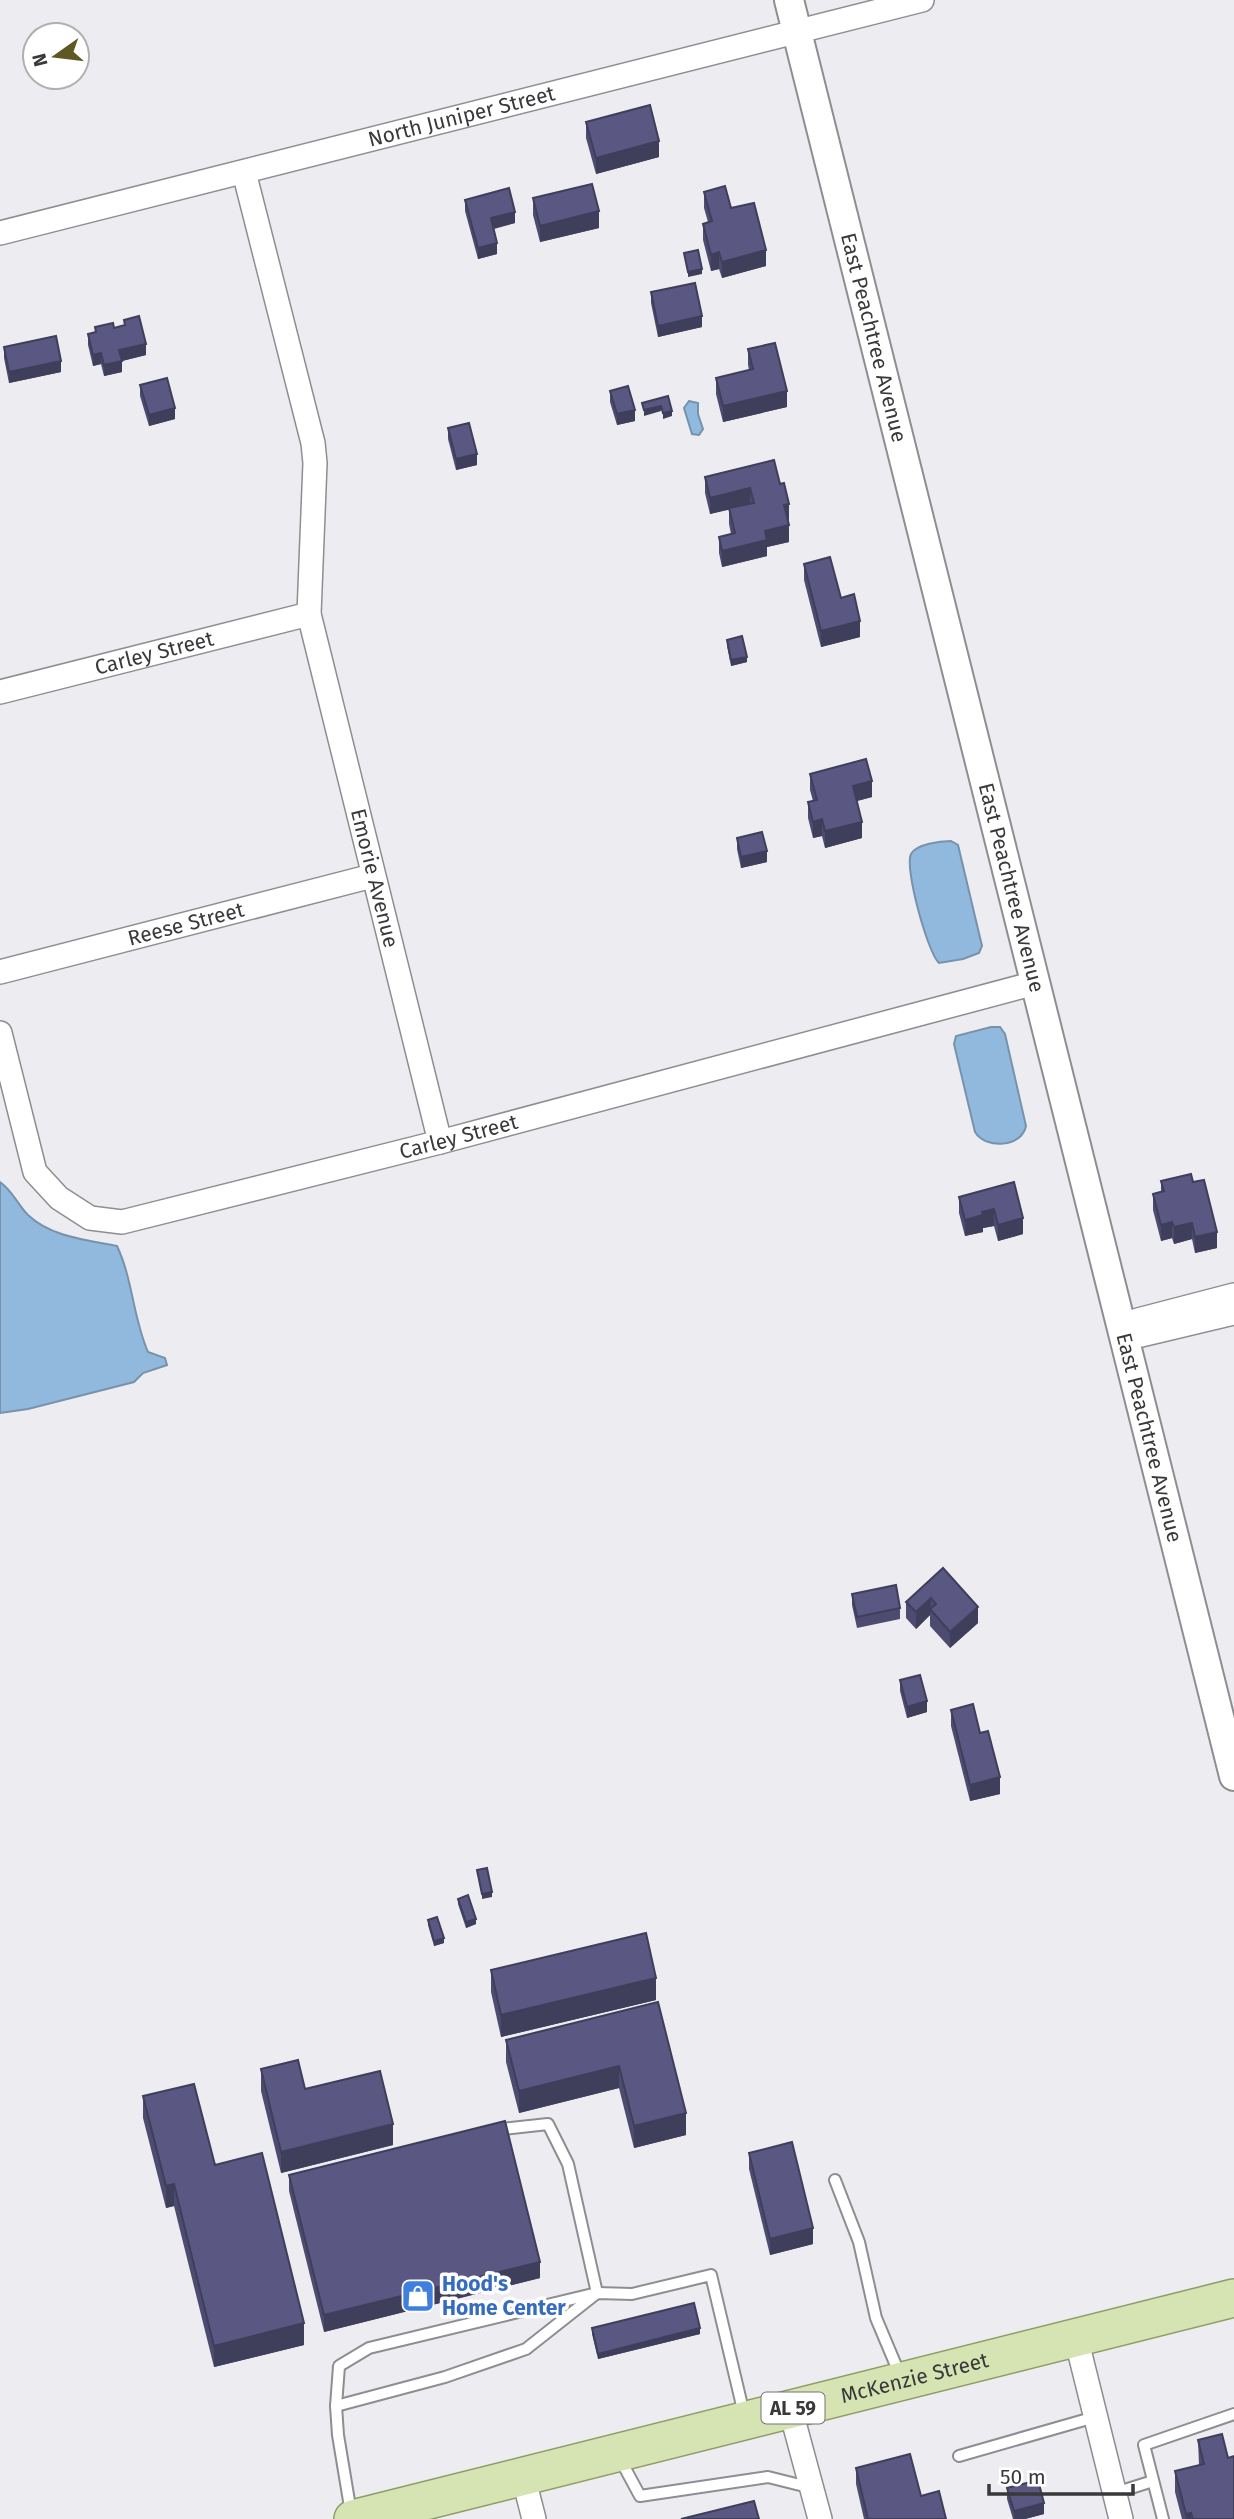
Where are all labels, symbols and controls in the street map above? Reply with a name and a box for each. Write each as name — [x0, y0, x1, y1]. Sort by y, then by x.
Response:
north arrow — [21, 21, 91, 91]
text: N — [27, 51, 53, 69]
street label: North Juniper Street — [365, 80, 558, 152]
street label: East Peachtree Avenue — [835, 230, 912, 445]
street label: Carley Street — [92, 626, 217, 681]
street label: East Peachtree Avenue — [973, 780, 1050, 995]
street label: Emorie Avenue — [345, 806, 404, 950]
street label: Reese Street — [125, 896, 247, 952]
street label: Carley Street — [397, 1109, 521, 1165]
street label: East Peachtree Avenue — [1110, 1330, 1188, 1545]
place label: Hood's Home Center — [442, 2271, 566, 2321]
shop icon: Hood's Home Center — [399, 2277, 437, 2315]
street label: McKenzie Street — [838, 2347, 992, 2409]
road number: AL 59 — [762, 2392, 824, 2424]
scale bar — [989, 2452, 1132, 2496]
text: 50 m — [1000, 2464, 1046, 2490]

